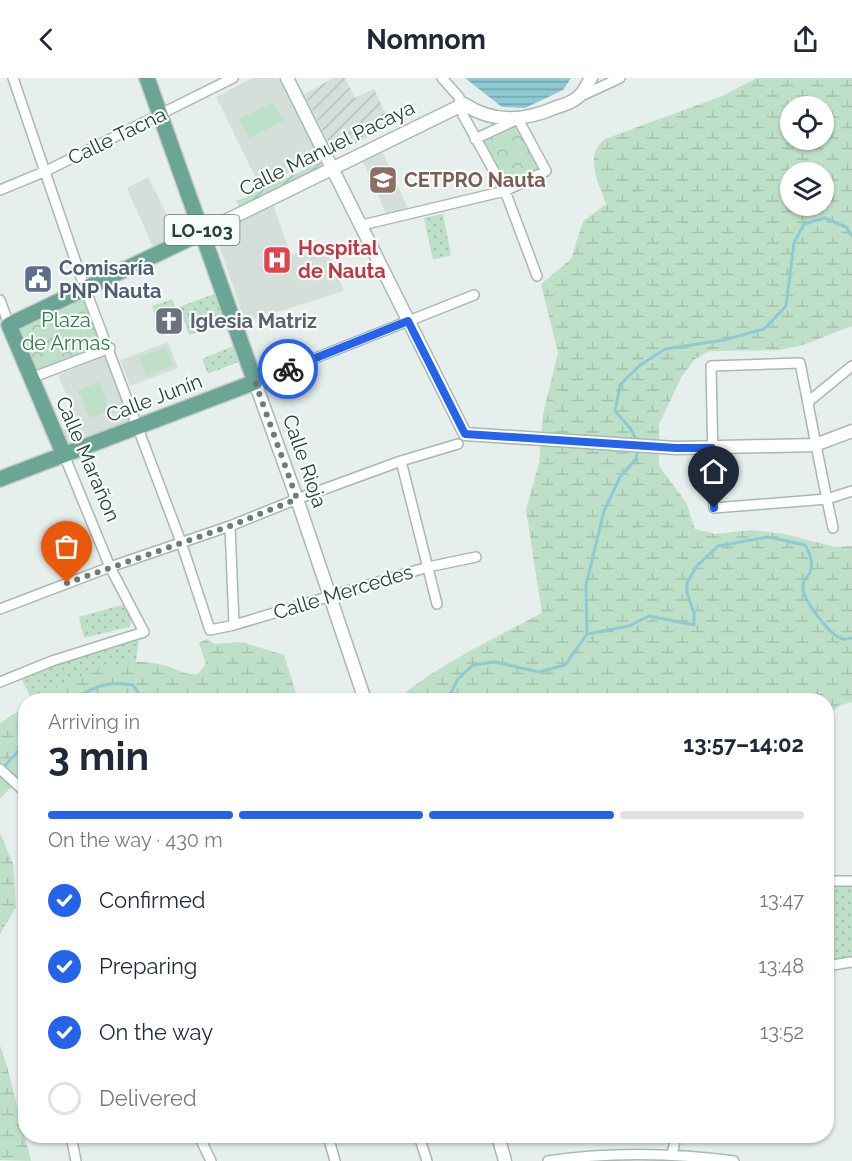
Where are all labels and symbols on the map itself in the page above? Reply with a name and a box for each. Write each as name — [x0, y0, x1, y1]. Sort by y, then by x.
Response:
street label: Calle Manuel Pacaya — [235, 95, 419, 201]
street label: Calle Tacna — [64, 102, 170, 170]
school or university icon: CETPRO Nauta — [367, 164, 399, 196]
place label: CETPRO Nauta — [404, 168, 546, 192]
road number: LO-103 — [164, 215, 240, 245]
place label: Hospital de Nauta — [298, 236, 386, 283]
hospital icon: Hospital de Nauta — [261, 244, 293, 276]
place label: Comisaría PNP Nauta — [59, 256, 162, 303]
public building icon: Comisaría PNP Nauta — [22, 263, 54, 295]
church icon: Iglesia Matriz — [153, 305, 185, 337]
park label: Plaza de Armas — [22, 308, 110, 355]
place label: Iglesia Matriz — [190, 309, 317, 333]
courier — [258, 339, 318, 399]
street label: Calle Junín — [103, 369, 205, 427]
street label: Calle Marañon — [51, 393, 125, 525]
street label: Calle Rioja — [278, 411, 332, 511]
pin — [688, 446, 739, 508]
pin — [41, 521, 92, 583]
street label: Calle Mercedes — [270, 559, 416, 625]

